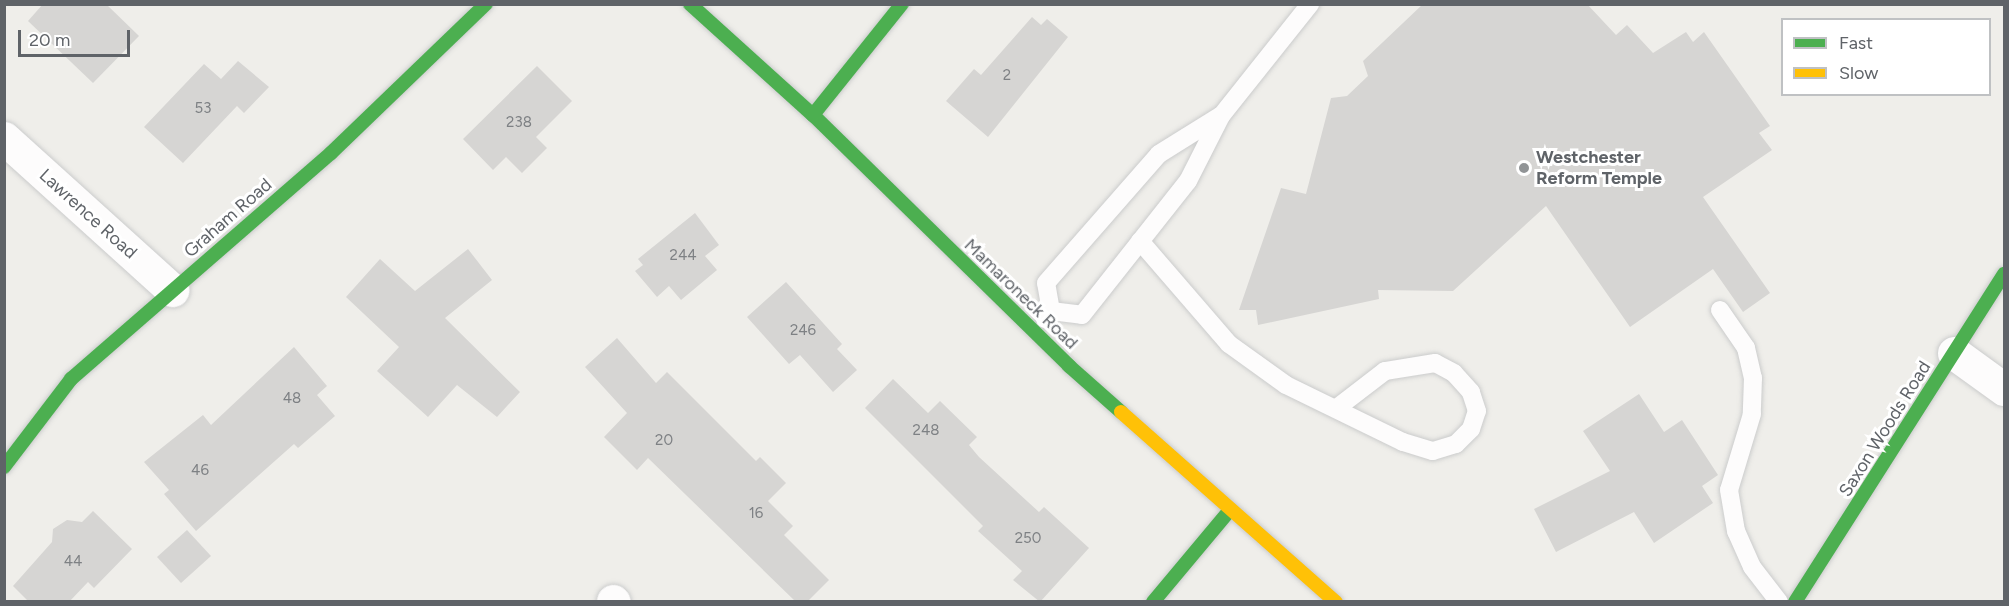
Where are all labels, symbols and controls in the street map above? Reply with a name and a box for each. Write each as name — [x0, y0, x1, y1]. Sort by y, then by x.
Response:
scale bar — [21, 18, 134, 56]
legend — [1781, 18, 1991, 96]
text: 20 m — [29, 29, 70, 51]
text: Fast — [1839, 32, 1873, 54]
text: Slow — [1839, 62, 1878, 84]
house number: 2 — [1003, 67, 1011, 85]
house number: 53 — [195, 100, 211, 118]
house number: 238 — [506, 114, 532, 132]
place label: Westchester Reform Temple — [1536, 147, 1662, 190]
marker: Westchester Reform Temple — [1517, 161, 1531, 175]
street label: Lawrence Road — [35, 165, 141, 263]
street label: Graham Road — [180, 174, 276, 262]
street label: Mamaroneck Road — [960, 234, 1082, 354]
house number: 244 — [669, 247, 697, 265]
house number: 246 — [790, 322, 816, 340]
street label: Saxon Woods Road — [1835, 357, 1935, 501]
house number: 48 — [283, 390, 301, 408]
house number: 248 — [913, 422, 939, 440]
house number: 20 — [655, 432, 673, 450]
house number: 46 — [191, 462, 209, 480]
house number: 16 — [749, 505, 763, 523]
house number: 250 — [1015, 530, 1041, 548]
house number: 44 — [64, 553, 82, 571]

